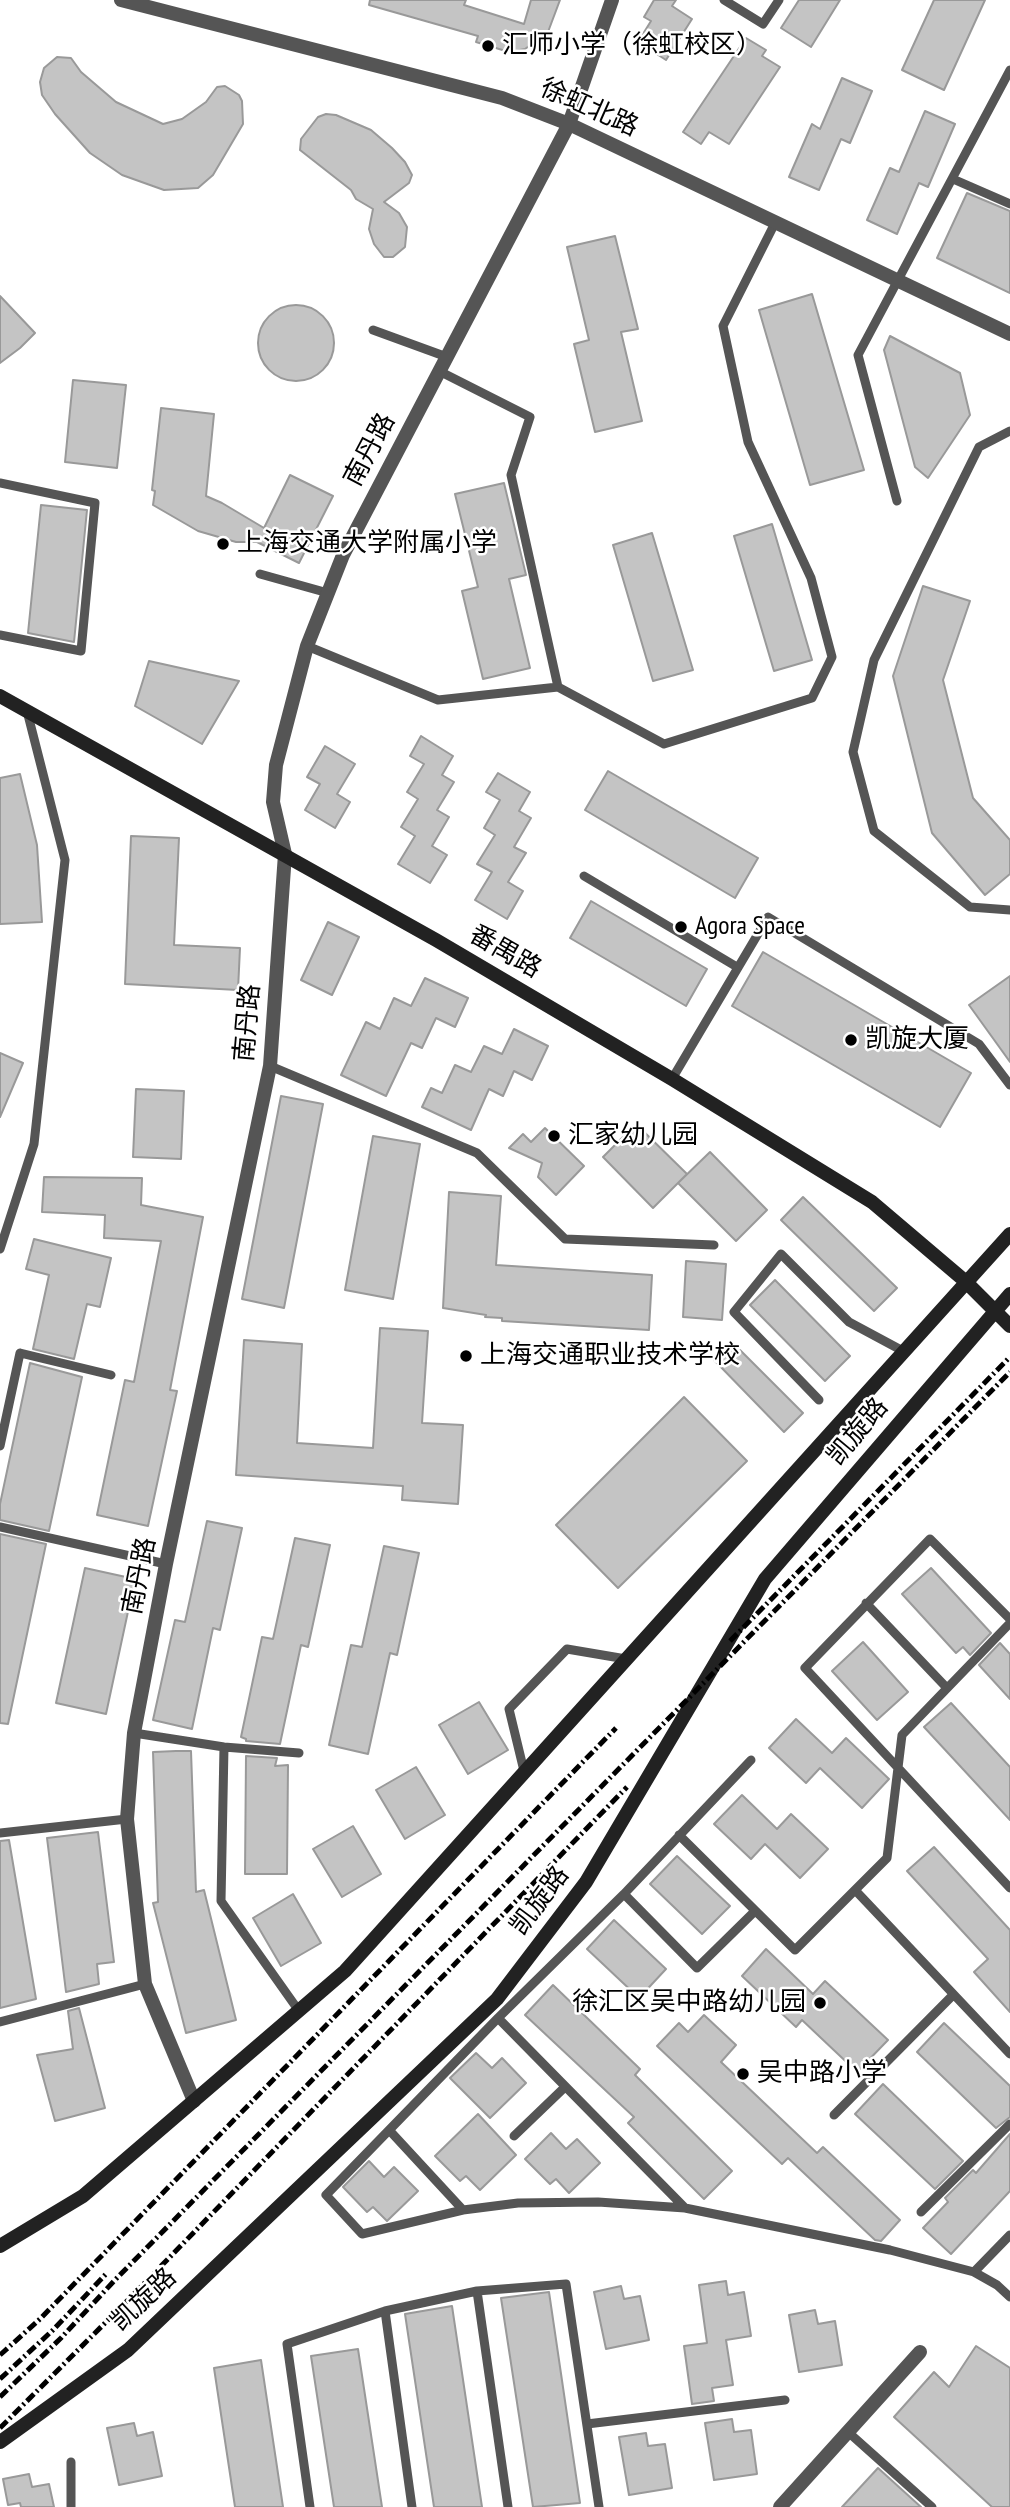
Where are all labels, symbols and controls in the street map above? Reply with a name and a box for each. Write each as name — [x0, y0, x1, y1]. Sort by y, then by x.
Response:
place label: 汇师小学（徐虹校区） — [502, 30, 762, 62]
marker: 汇师小学（徐虹校区） — [480, 38, 496, 54]
street label: 徐虹北路 — [535, 73, 643, 143]
street label: 南丹路 — [338, 408, 402, 492]
place label: 上海交通大学附属小学 — [237, 528, 497, 560]
marker: 上海交通大学附属小学 — [215, 536, 231, 552]
place label: Agora Space — [695, 911, 805, 943]
street label: 番禺路 — [463, 919, 547, 985]
marker: Agora Space — [673, 919, 689, 935]
street label: 南丹路 — [229, 983, 267, 1063]
place label: 凯旋大厦 — [865, 1024, 969, 1056]
marker: 凯旋大厦 — [843, 1032, 859, 1048]
place label: 汇家幼儿园 — [568, 1120, 698, 1152]
marker: 汇家幼儿园 — [546, 1128, 562, 1144]
place label: 上海交通职业技术学校 — [480, 1340, 740, 1372]
marker: 上海交通职业技术学校 — [458, 1348, 474, 1364]
street label: 凯旋路 — [821, 1392, 895, 1472]
street label: 南丹路 — [117, 1535, 163, 1617]
street label: 凯旋路 — [504, 1860, 576, 1942]
place label: 徐汇区吴中路幼儿园 — [572, 1987, 806, 2019]
marker: 徐汇区吴中路幼儿园 — [812, 1995, 828, 2011]
place label: 吴中路小学 — [757, 2058, 887, 2090]
marker: 吴中路小学 — [735, 2066, 751, 2082]
street label: 凯旋路 — [105, 2262, 183, 2338]

